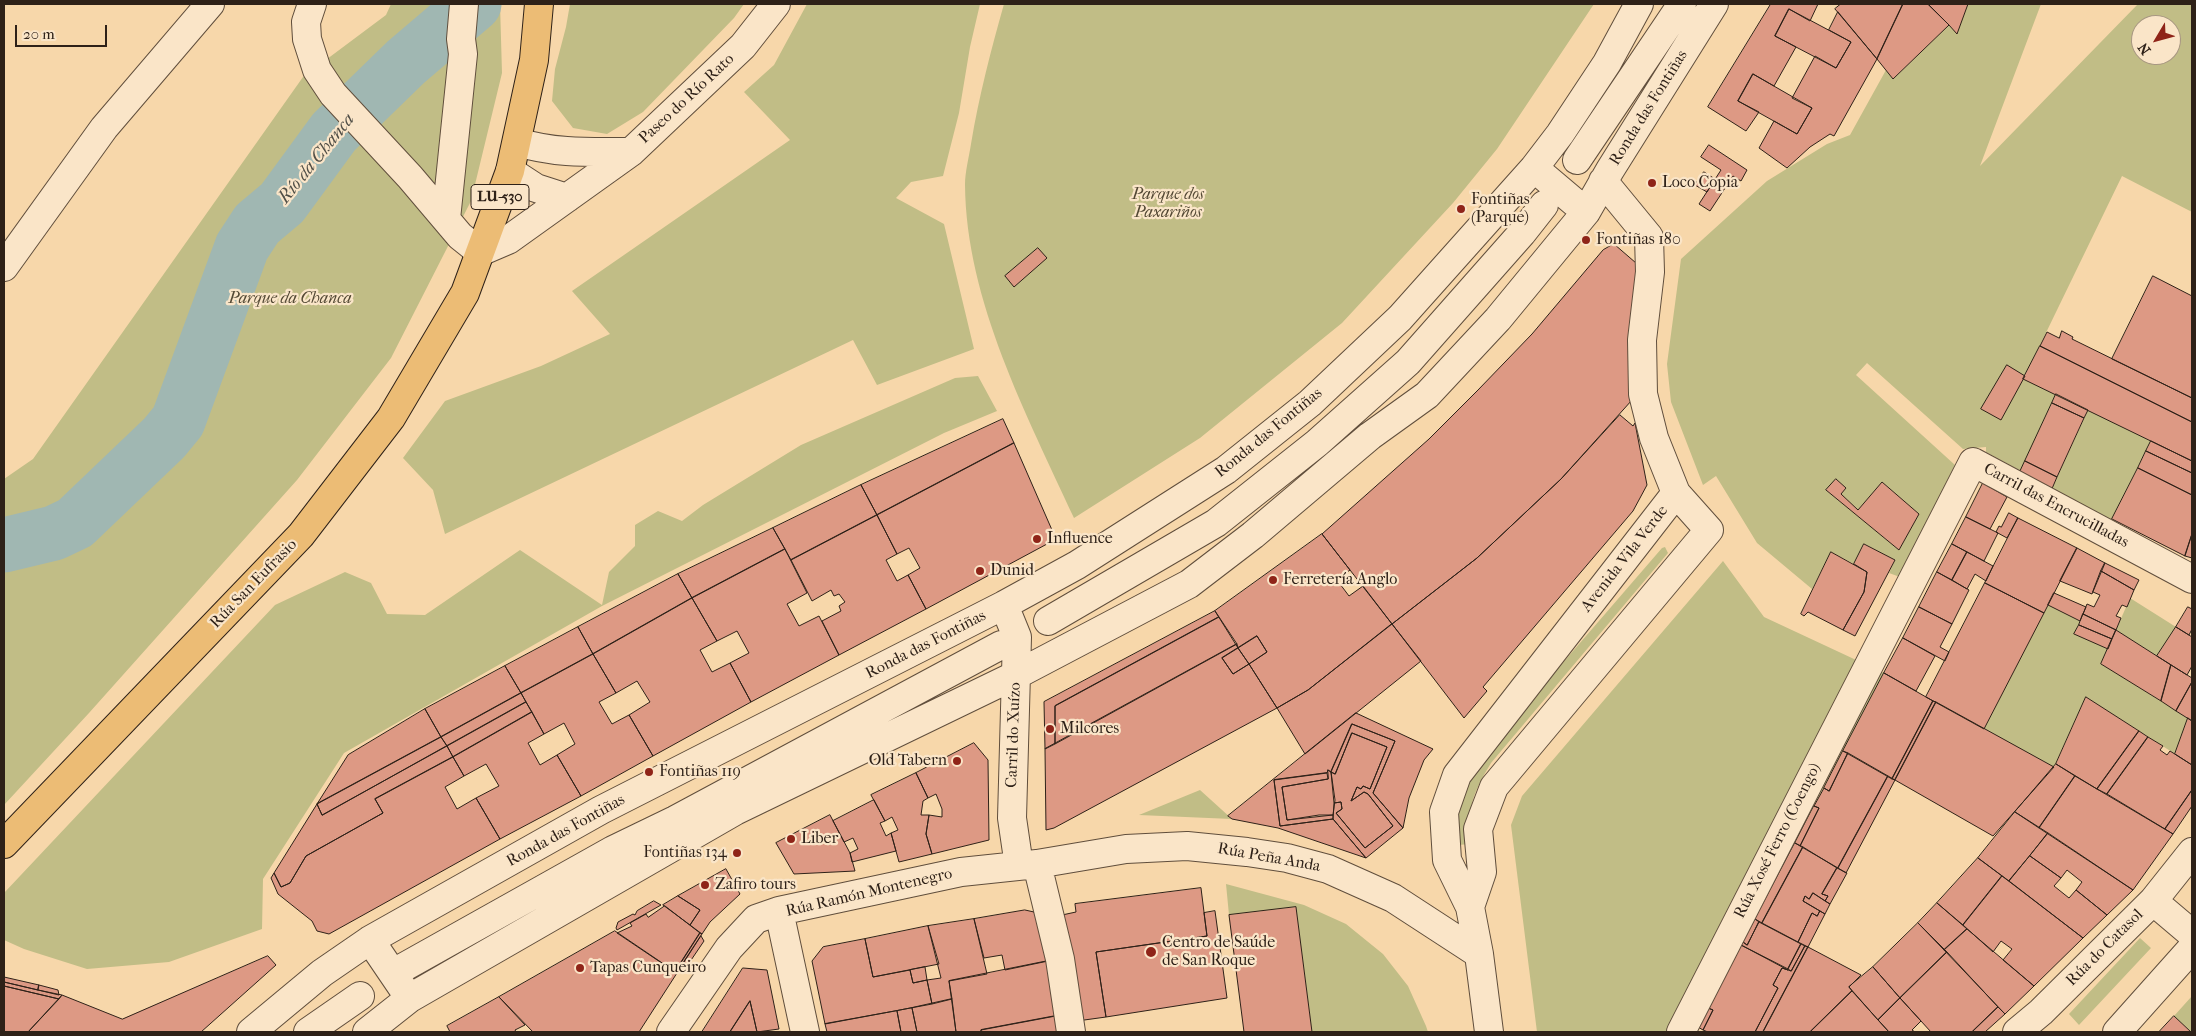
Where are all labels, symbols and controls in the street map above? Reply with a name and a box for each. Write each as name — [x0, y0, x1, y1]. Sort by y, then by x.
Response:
scale bar — [18, 15, 110, 47]
north arrow — [2131, 15, 2181, 65]
text: 20 m — [23, 25, 55, 43]
text: N — [2134, 39, 2154, 58]
street label: Ronda das Fontiñas — [1606, 47, 1692, 169]
street label: Paseo do Río Rato — [635, 50, 739, 148]
water label: Río da Chanca — [274, 110, 360, 208]
place label: Loco Copia — [1662, 173, 1738, 193]
marker: Loco Copia — [1646, 177, 1658, 189]
road number: LU-530 — [471, 184, 529, 210]
park label: Parque dos Paxariños — [1132, 185, 1204, 223]
place label: Fontiñas (Parque) — [1471, 190, 1530, 228]
marker: Fontiñas (Parque) — [1455, 203, 1467, 215]
place label: Fontiñas 180 — [1596, 230, 1681, 250]
marker: Fontiñas 180 — [1580, 234, 1592, 246]
park label: Parque da Chanca — [228, 289, 352, 309]
street label: Ronda das Fontiñas — [1212, 384, 1326, 482]
street label: Carril das Encrucilladas — [1980, 460, 2132, 552]
street label: Avenida Vila Verde — [1577, 502, 1673, 616]
place label: Influence — [1047, 529, 1113, 549]
marker: Influence — [1031, 533, 1043, 545]
street label: Rúa San Eufrasio — [207, 535, 301, 633]
place label: Dunid — [990, 561, 1034, 581]
marker: Dunid — [974, 565, 986, 577]
place label: Ferretería Anglo — [1283, 570, 1397, 590]
marker: Ferretería Anglo — [1267, 574, 1279, 586]
street label: Ronda das Fontiñas — [863, 606, 989, 684]
street label: Carril do Xuízo — [1003, 682, 1025, 788]
place label: Milcores — [1060, 719, 1119, 739]
marker: Milcores — [1044, 723, 1056, 735]
place label: Old Tabern — [869, 751, 947, 771]
marker: Old Tabern — [951, 755, 963, 767]
street label: Rúa Xosé Ferro (Coengo) — [1730, 760, 1826, 922]
place label: Fontiñas 119 — [659, 762, 741, 782]
marker: Fontiñas 119 — [643, 766, 655, 778]
street label: Ronda das Fontiñas — [503, 791, 629, 871]
place label: Liber — [801, 829, 838, 849]
marker: Liber — [785, 833, 797, 845]
street label: Rúa Peña Anda — [1216, 839, 1322, 877]
place label: Fontiñas 134 — [643, 843, 727, 863]
marker: Fontiñas 134 — [731, 847, 743, 859]
street label: Rúa Ramón Montenegro — [784, 864, 954, 922]
place label: Zafiro tours — [715, 875, 796, 895]
marker: Zafiro tours — [699, 879, 711, 891]
street label: Rúa do Catasol — [2062, 905, 2148, 991]
place label: Centro de Saúde de San Roque — [1162, 933, 1275, 971]
marker: Centro de Saúde de San Roque — [1144, 945, 1158, 959]
place label: Tapas Cunqueiro — [590, 958, 706, 978]
marker: Tapas Cunqueiro — [574, 962, 586, 974]

